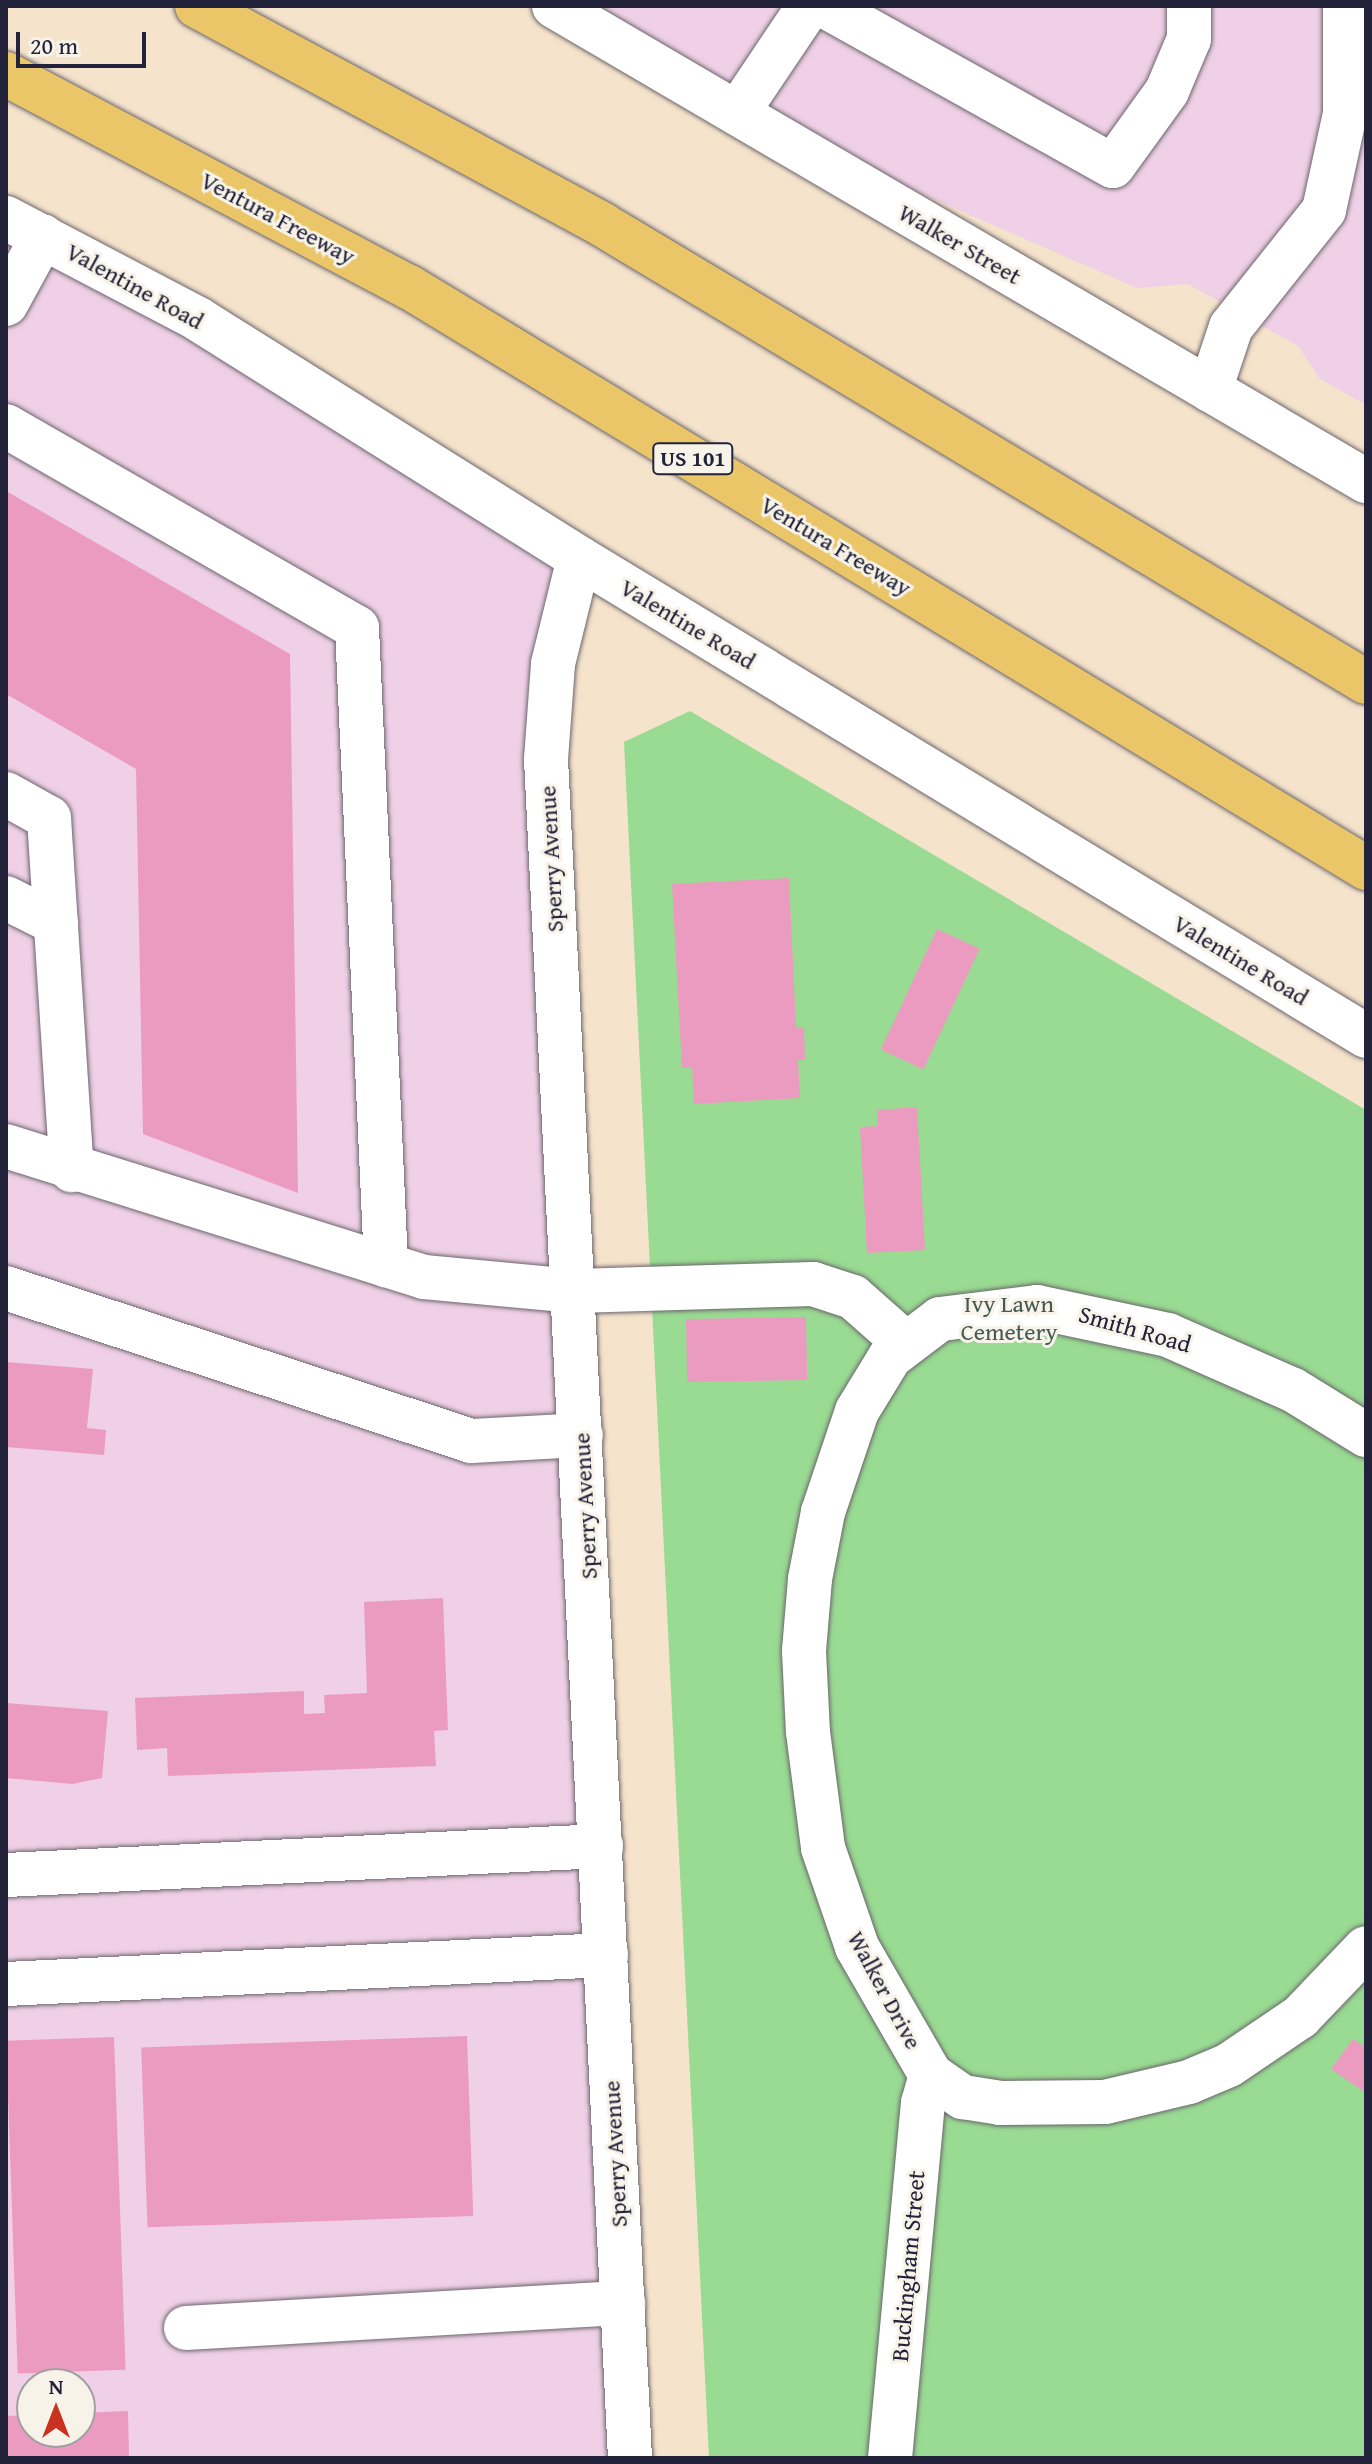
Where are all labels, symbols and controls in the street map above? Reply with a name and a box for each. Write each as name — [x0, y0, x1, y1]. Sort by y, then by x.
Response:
scale bar — [20, 16, 150, 66]
text: 20 m — [30, 28, 78, 63]
street label: Ventura Freeway — [196, 165, 360, 271]
street label: Walker Street — [894, 197, 1026, 291]
street label: Valentine Road — [61, 236, 209, 336]
road number: US 101 — [651, 441, 735, 477]
street label: Ventura Freeway — [756, 490, 916, 602]
street label: Valentine Road — [615, 572, 761, 676]
street label: Sperry Avenue — [533, 785, 569, 933]
street label: Valentine Road — [1168, 908, 1314, 1012]
park label: Ivy Lawn Cemetery — [961, 1290, 1057, 1346]
street label: Smith Road — [1076, 1299, 1194, 1359]
street label: Sperry Avenue — [567, 1432, 603, 1580]
street label: Walker Drive — [842, 1926, 928, 2054]
street label: Sperry Avenue — [597, 2080, 633, 2228]
street label: Buckingham Street — [885, 2169, 931, 2363]
north arrow — [16, 2368, 96, 2448]
text: N — [49, 2370, 63, 2402]

